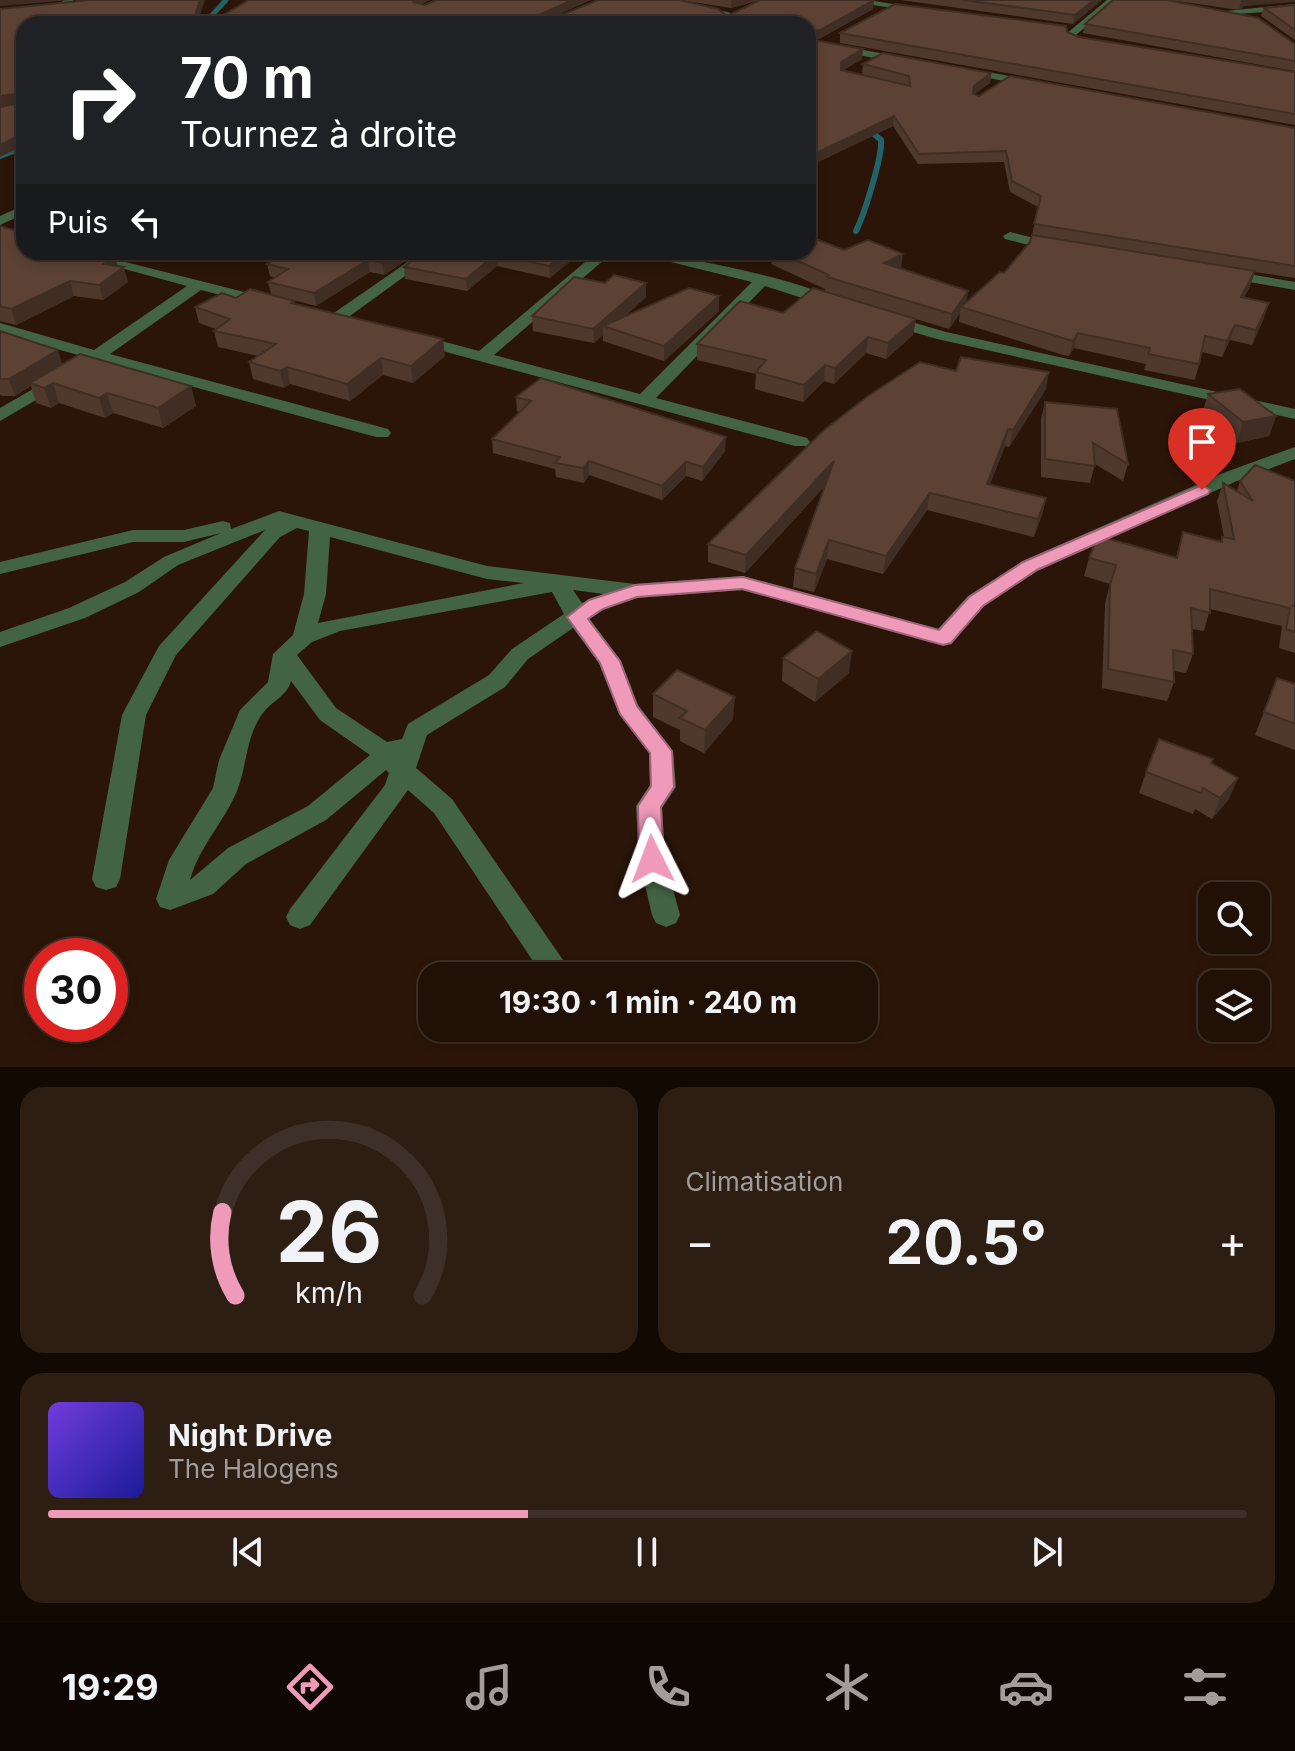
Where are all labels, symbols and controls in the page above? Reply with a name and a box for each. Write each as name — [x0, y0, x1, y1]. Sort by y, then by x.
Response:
text: 70 m — [180, 44, 314, 112]
icon: right — [48, 48, 152, 152]
text: Tournez à droite — [180, 112, 457, 156]
icon: left — [124, 200, 168, 244]
text: Puis — [48, 204, 108, 240]
pin — [1168, 408, 1236, 490]
icon: arrive — [1180, 420, 1224, 464]
position arrow — [610, 817, 694, 901]
map controls — [1198, 882, 1270, 1042]
button: search — [1198, 882, 1270, 954]
speed limit sign: 30 — [24, 938, 128, 1042]
button: layers — [1198, 970, 1270, 1042]
text: 19:30 · 1 min · 240 m — [499, 984, 797, 1020]
text: Climatisation — [686, 1166, 843, 1197]
text: 26 — [276, 1181, 382, 1282]
text: 20.5° — [885, 1206, 1047, 1278]
text: − — [686, 1215, 715, 1269]
text: + — [1218, 1215, 1247, 1269]
text: km/h — [295, 1275, 363, 1310]
text: Night Drive — [168, 1417, 332, 1453]
text: The Halogens — [168, 1453, 339, 1484]
icon: previous — [226, 1530, 270, 1574]
icon: pause — [625, 1530, 669, 1574]
icon: next — [1025, 1530, 1069, 1574]
icon: directions — [282, 1659, 338, 1715]
icon: music — [461, 1659, 517, 1715]
icon: phone — [640, 1659, 696, 1715]
icon: climate — [819, 1659, 875, 1715]
icon: car — [998, 1659, 1054, 1715]
icon: filters — [1177, 1659, 1233, 1715]
text: 19:29 — [62, 1665, 159, 1709]

